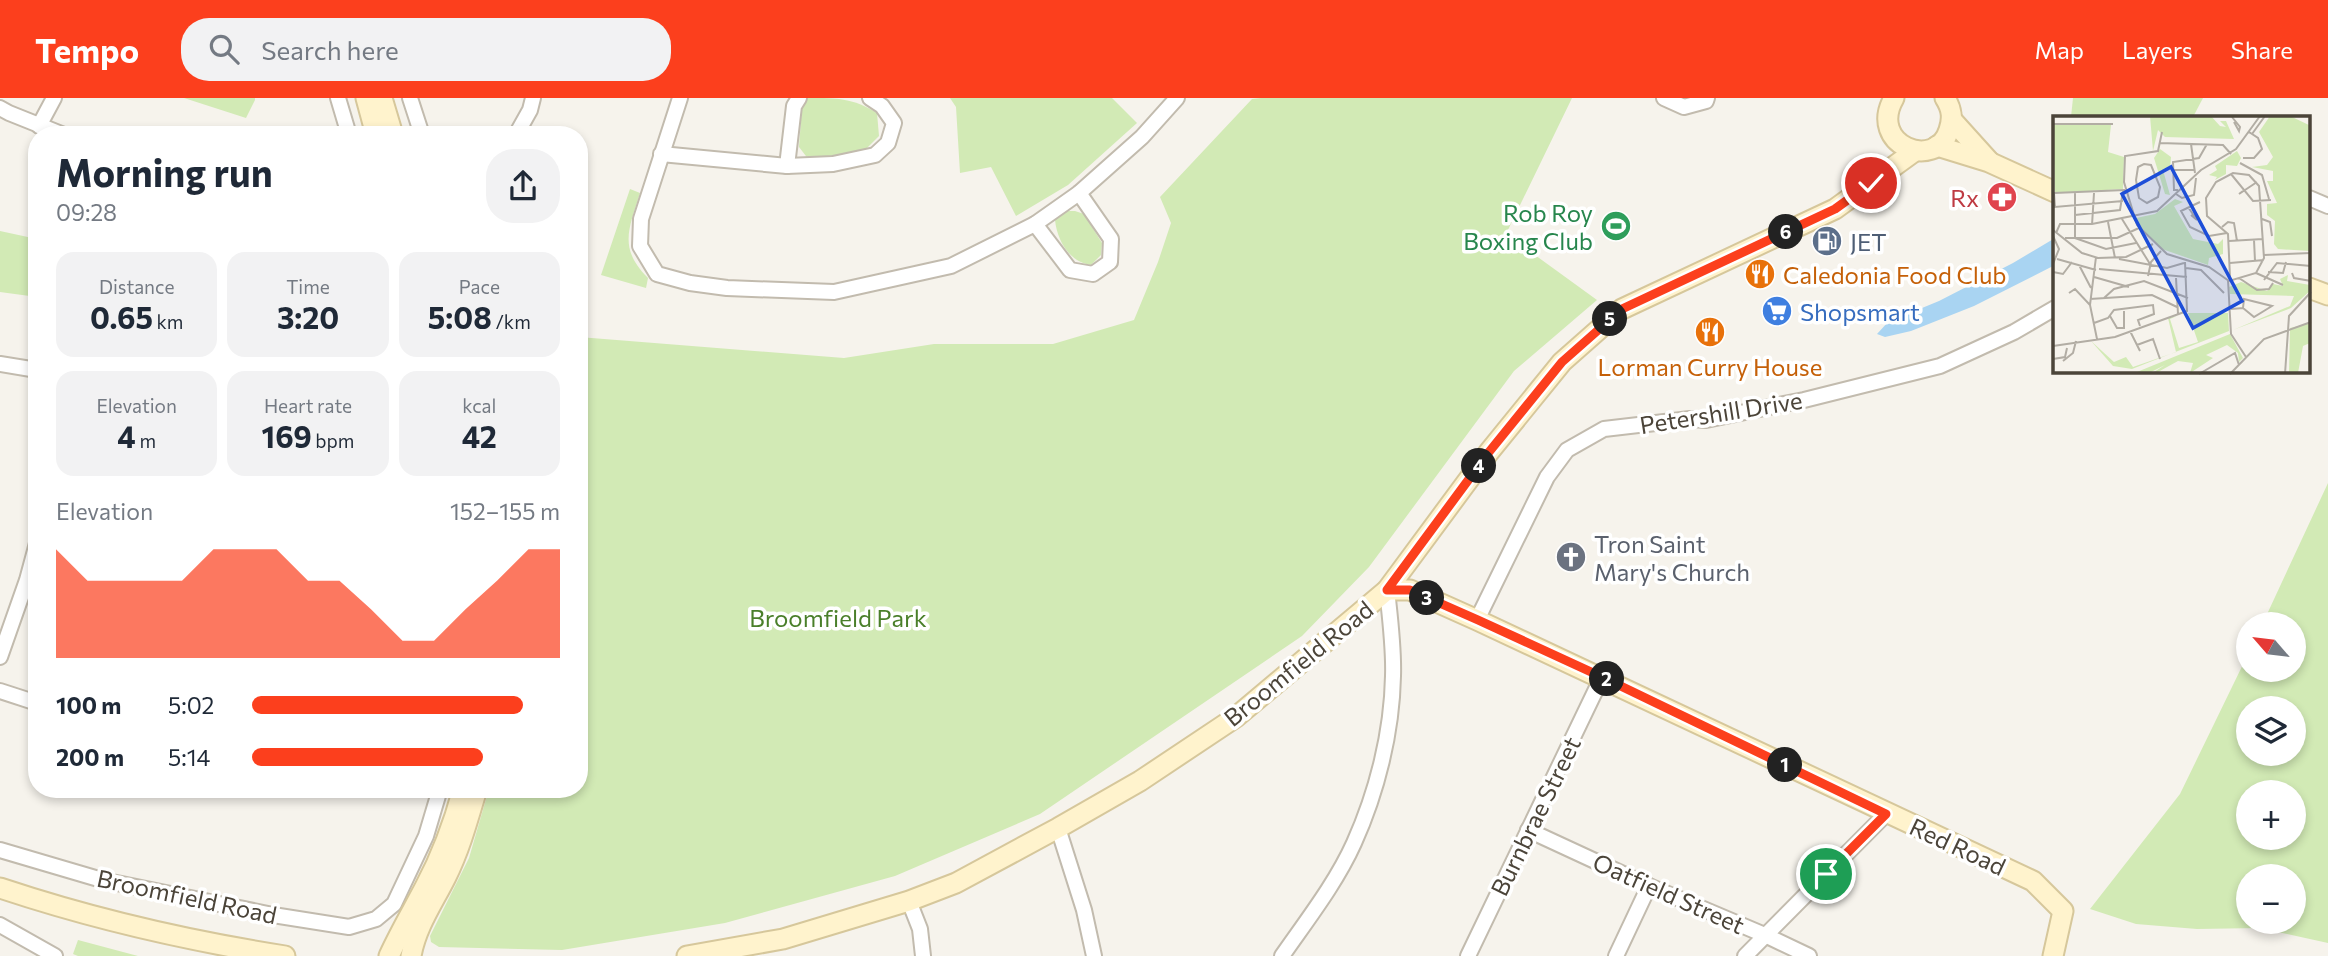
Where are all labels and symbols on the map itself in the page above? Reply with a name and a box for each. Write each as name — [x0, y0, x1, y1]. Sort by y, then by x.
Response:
inset map — [2053, 116, 2310, 373]
pin — [1841, 153, 1901, 213]
pharmacy icon: Rx — [1985, 180, 2019, 214]
place label: Rx — [1950, 183, 1979, 212]
place label: Rob Roy Boxing Club — [1463, 198, 1593, 255]
sports icon: Rob Roy Boxing Club — [1599, 209, 1633, 243]
pin: 6 — [1768, 214, 1803, 250]
fuel station icon: JET — [1810, 224, 1844, 258]
place label: JET — [1850, 227, 1887, 256]
restaurant icon: Caledonia Food Club — [1743, 257, 1777, 291]
place label: Caledonia Food Club — [1783, 260, 2007, 289]
supermarket icon: Shopsmart — [1760, 294, 1794, 328]
place label: Shopsmart — [1800, 297, 1920, 326]
pin: 5 — [1592, 302, 1628, 336]
restaurant icon: Lorman Curry House — [1693, 315, 1727, 349]
place label: Lorman Curry House — [1598, 352, 1822, 381]
street label: Petershill Drive — [1638, 385, 1804, 439]
pin: 4 — [1462, 448, 1496, 484]
place label: Tron Saint Mary's Church — [1594, 529, 1750, 586]
church icon: Tron Saint Mary's Church — [1554, 540, 1588, 574]
pin: 3 — [1410, 580, 1444, 616]
street label: Broomfield Road — [1218, 594, 1378, 732]
park label: Broomfield Park — [749, 603, 927, 632]
north arrow — [2236, 612, 2306, 682]
pin: 2 — [1590, 662, 1624, 696]
street label: Burnbrae Street — [1484, 732, 1586, 900]
pin: 1 — [1768, 748, 1802, 782]
street label: Red Road — [1905, 811, 2011, 881]
pin — [1796, 844, 1856, 904]
street label: Oatfield Street — [1589, 847, 1749, 939]
street label: Broomfield Road — [94, 863, 280, 929]

